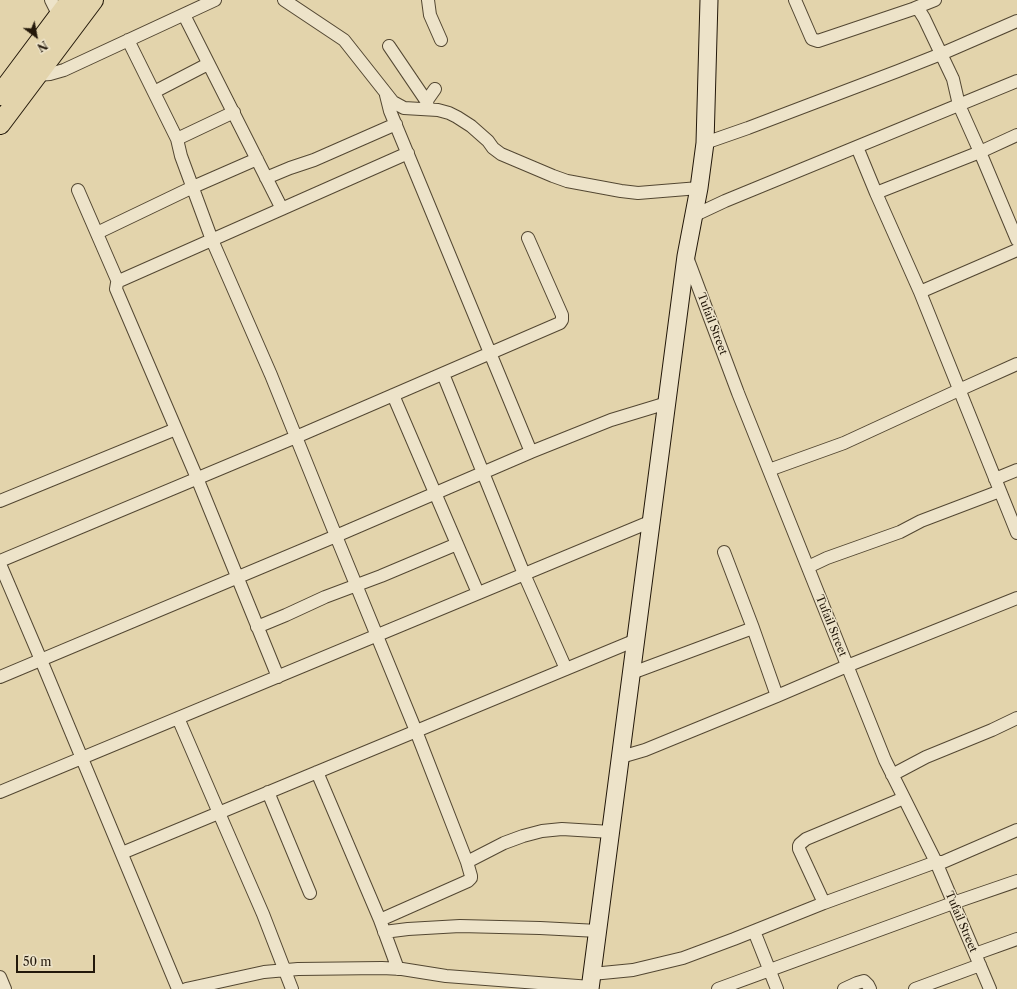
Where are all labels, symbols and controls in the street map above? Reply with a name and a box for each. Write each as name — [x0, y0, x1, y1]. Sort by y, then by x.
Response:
north arrow — [16, 16, 56, 56]
text: N — [35, 38, 50, 55]
street label: Tufail Street — [694, 291, 730, 357]
street label: Tufail Street — [813, 593, 849, 659]
street label: Tufail Street — [942, 889, 980, 955]
scale bar — [18, 947, 97, 973]
text: 50 m — [23, 954, 52, 969]

